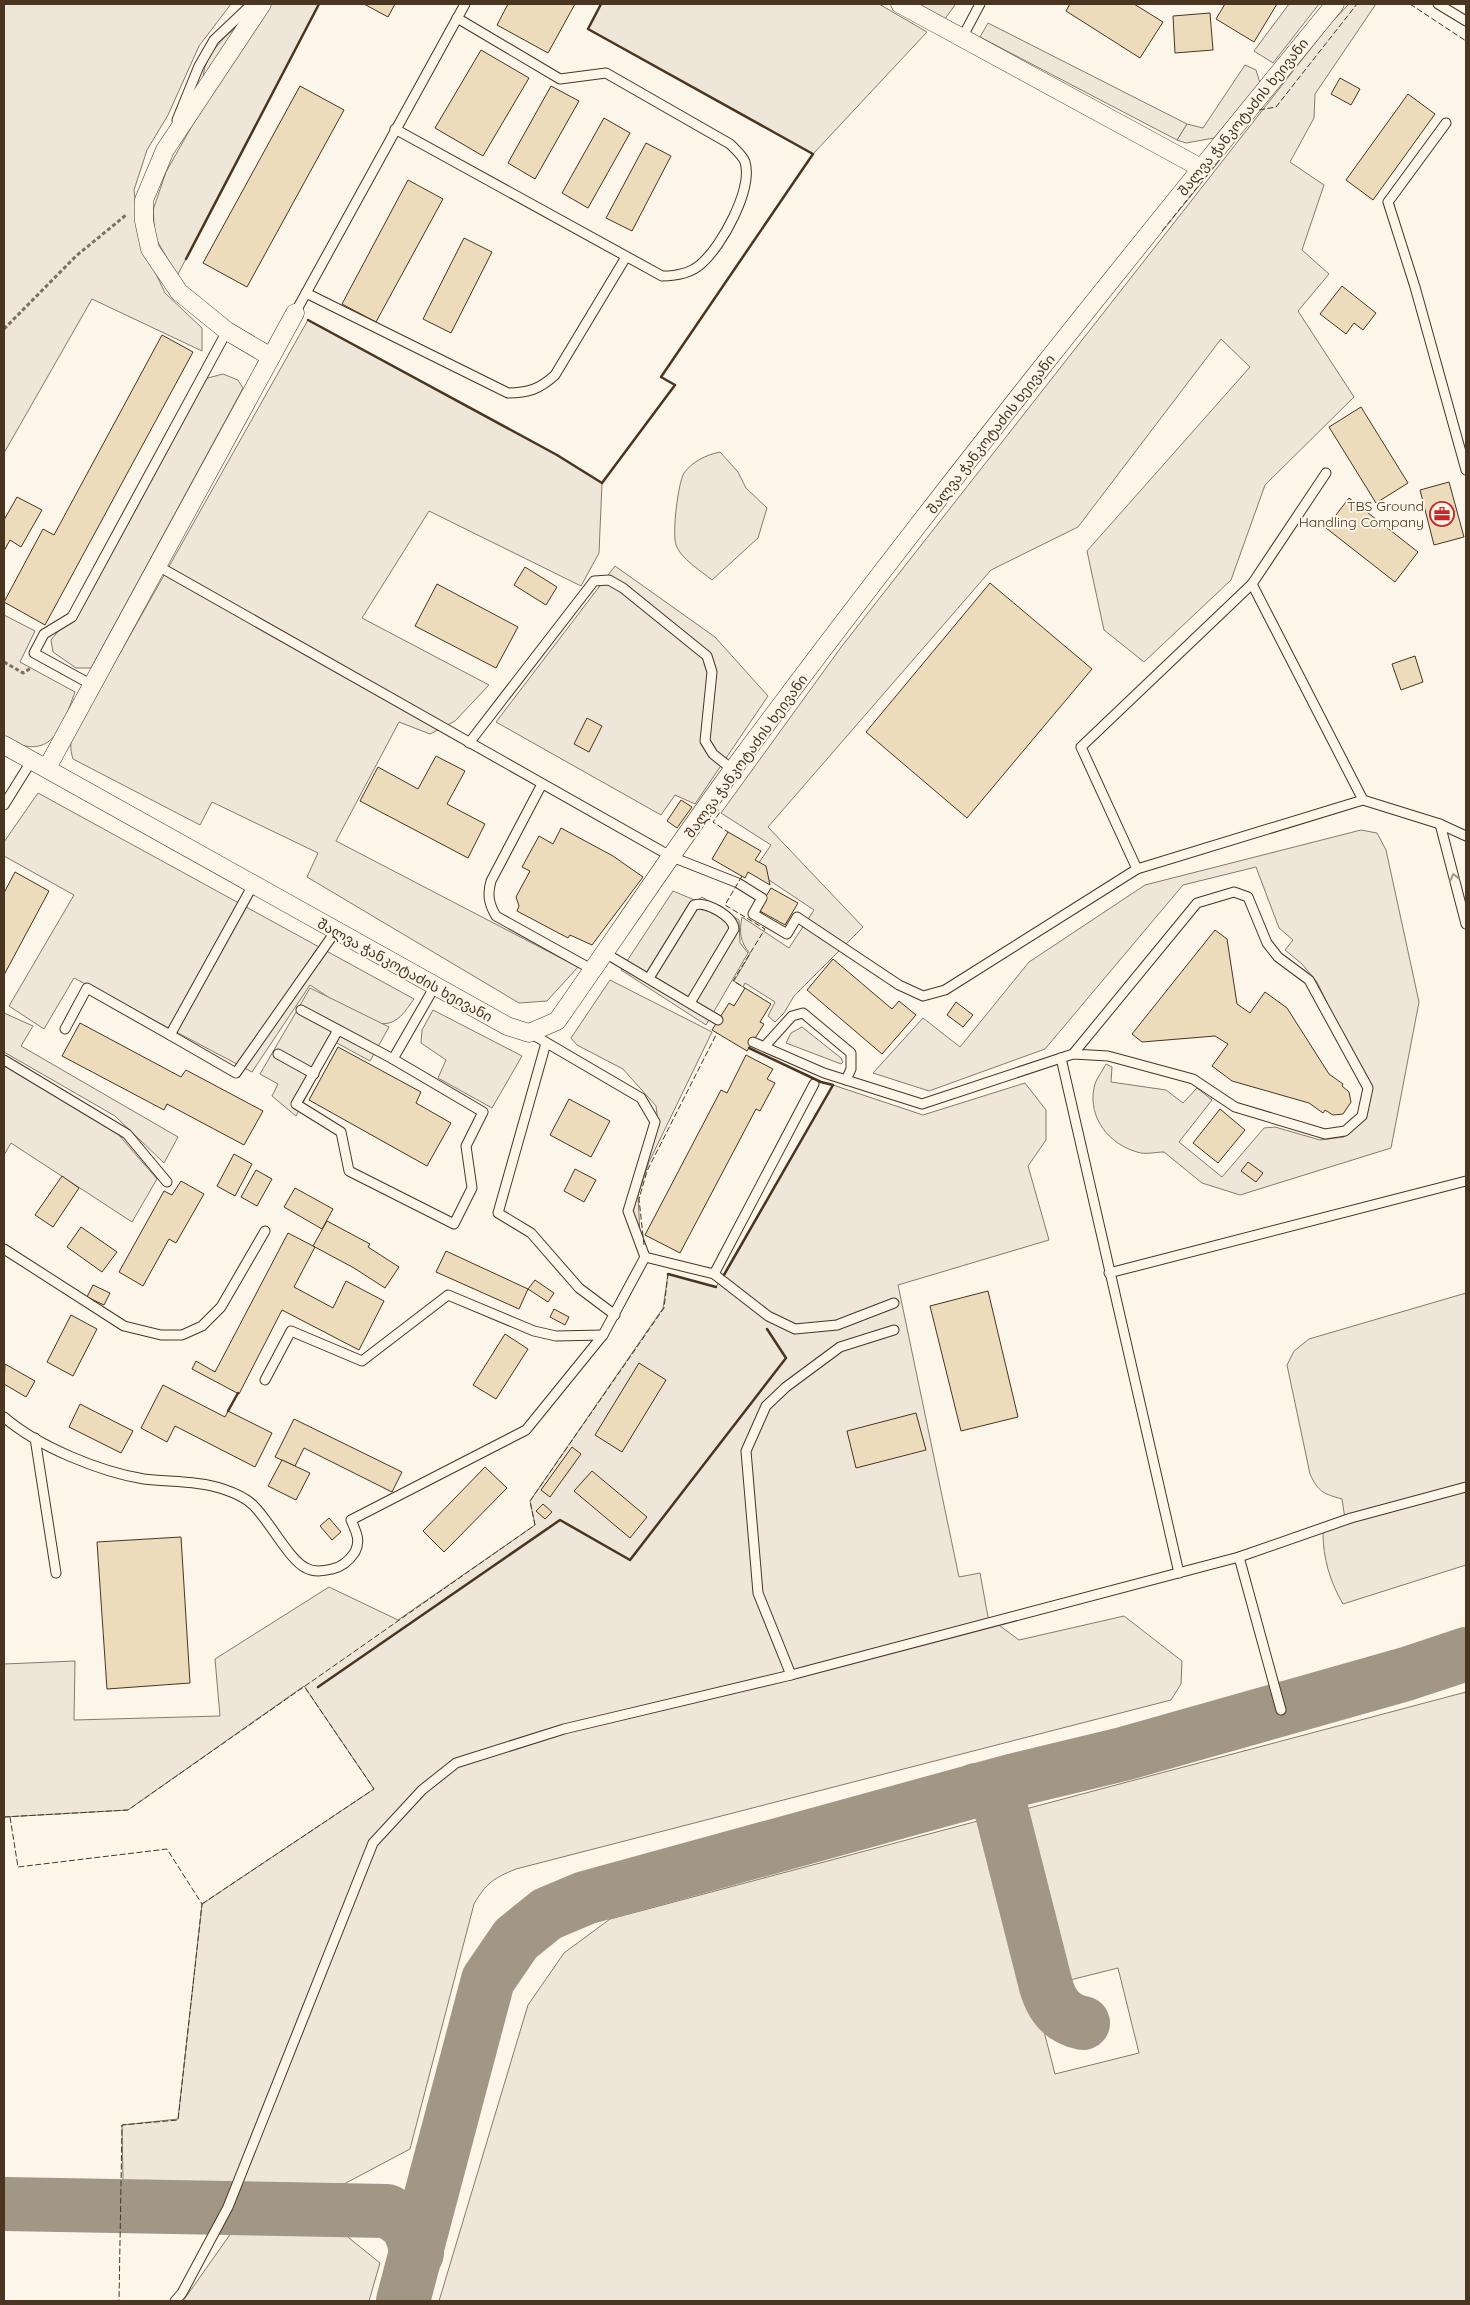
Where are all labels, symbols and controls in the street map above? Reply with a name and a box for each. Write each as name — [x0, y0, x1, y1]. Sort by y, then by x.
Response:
street label: შალვა ჭანკოტაძის ხეივანი — [1174, 35, 1312, 199]
street label: შალვა ჭანკოტაძის ხეივანი — [923, 351, 1059, 517]
place label: TBS Ground Handling Company — [1299, 497, 1424, 531]
office icon: TBS Ground Handling Company — [1429, 501, 1455, 527]
street label: შალვა ჭანკოტაძის ხეივანი — [681, 671, 811, 841]
one-way arrow — [1449, 872, 1460, 881]
street label: შალვა ჭანკოტაძის ხეივანი — [314, 914, 496, 1026]

